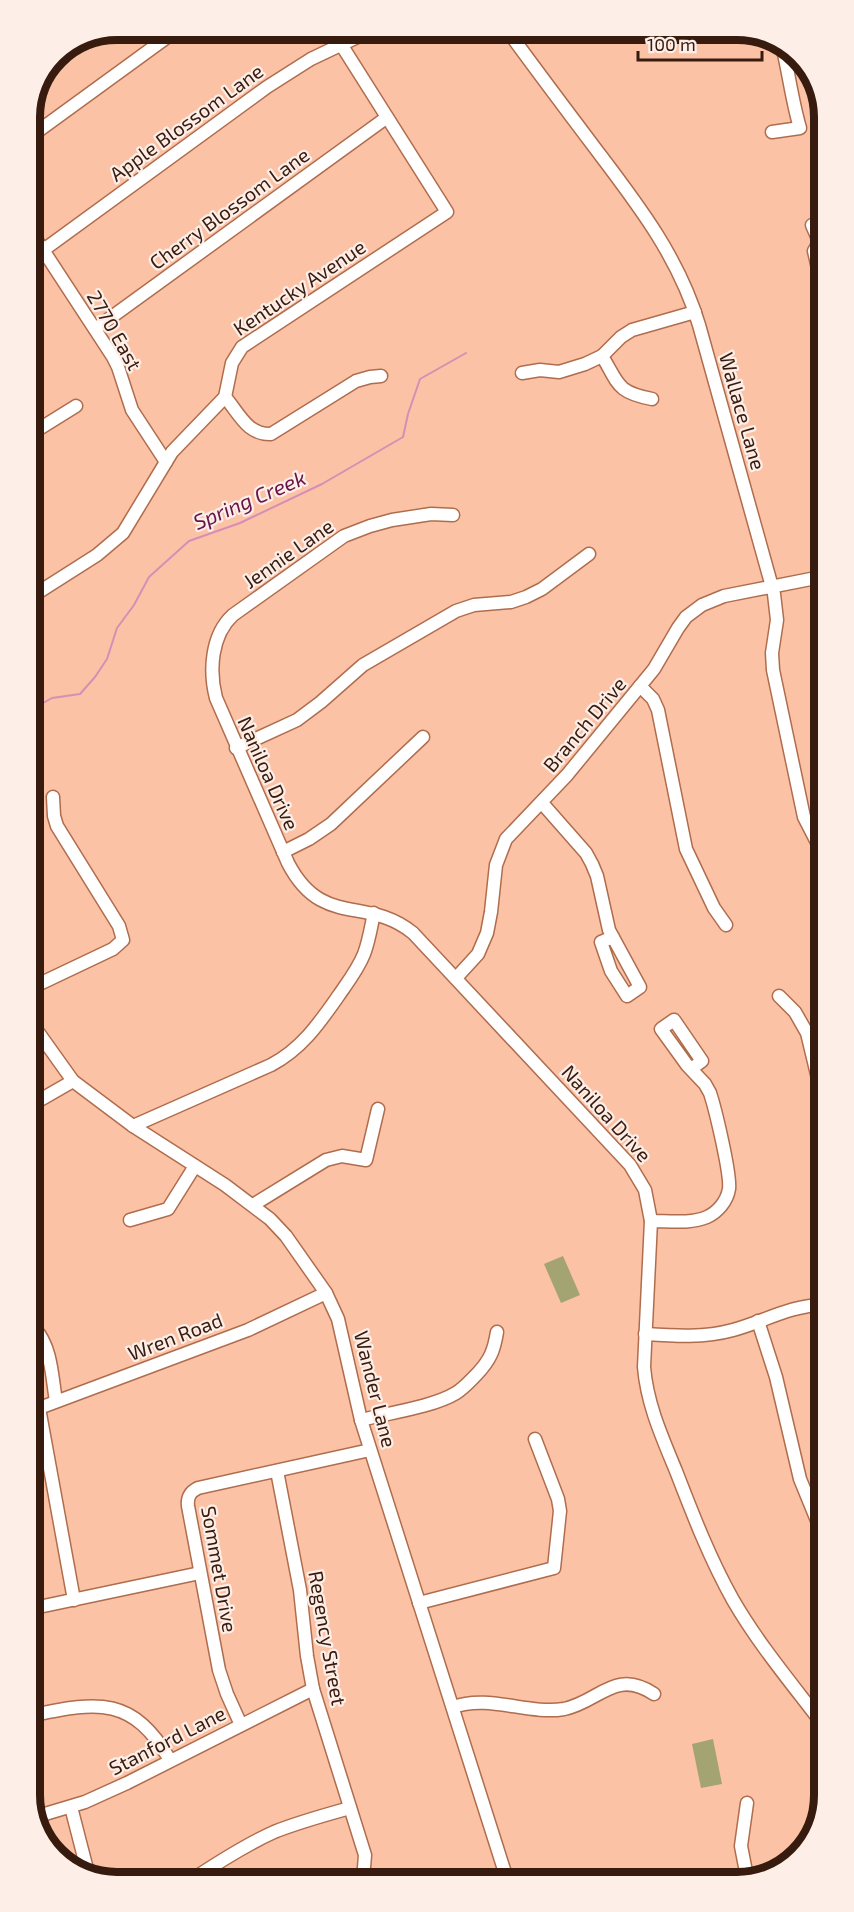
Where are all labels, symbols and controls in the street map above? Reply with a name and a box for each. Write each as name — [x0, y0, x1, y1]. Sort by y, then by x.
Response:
scale bar — [638, 24, 762, 62]
text: 100 m — [647, 33, 696, 55]
street label: Apple Blossom Lane — [105, 58, 267, 186]
street label: Cherry Blossom Lane — [145, 142, 313, 274]
street label: Kentucky Avenue — [228, 234, 370, 340]
street label: 2770 East — [83, 286, 148, 375]
street label: Wallace Lane — [715, 350, 771, 472]
water label: Spring Creek — [189, 464, 309, 534]
street label: Jennie Lane — [238, 513, 338, 593]
street label: Branch Drive — [537, 672, 631, 776]
street label: Naniloa Drive — [233, 712, 305, 834]
street label: Naniloa Drive — [557, 1060, 657, 1166]
street label: Wren Road — [124, 1307, 226, 1365]
street label: Wander Lane — [350, 1328, 402, 1450]
street label: Sommet Drive — [197, 1504, 243, 1634]
street label: Regency Street — [304, 1569, 352, 1708]
street label: Stanford Lane — [105, 1700, 229, 1780]

